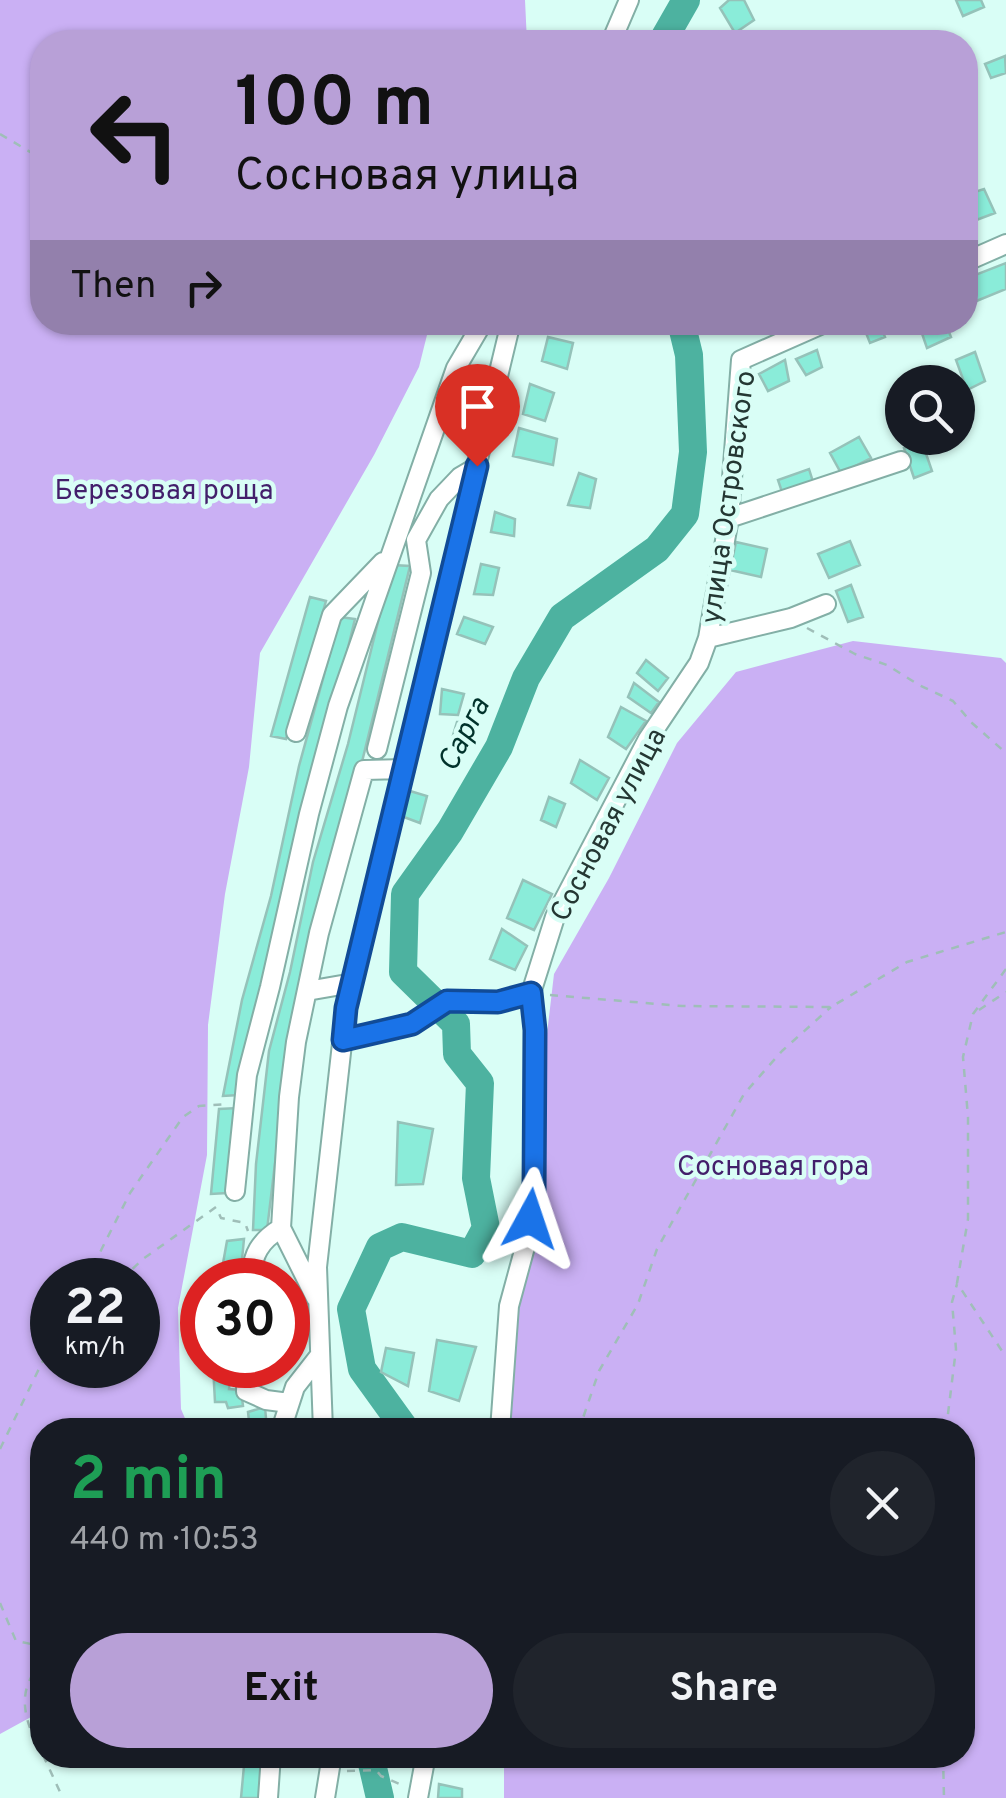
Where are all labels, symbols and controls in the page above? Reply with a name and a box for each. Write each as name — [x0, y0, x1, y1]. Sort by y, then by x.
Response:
text: 100 m — [235, 62, 434, 151]
icon: left — [70, 70, 200, 200]
text: Сосновая улица — [235, 149, 579, 206]
icon: right — [176, 260, 231, 315]
text: Then — [70, 263, 156, 312]
pin — [435, 364, 520, 467]
map controls — [885, 365, 975, 455]
button: search — [885, 365, 975, 455]
street label: улица Островского — [694, 369, 766, 626]
icon: arrive — [450, 379, 505, 434]
park label: Березовая роща — [54, 474, 274, 510]
water label: Сарга — [431, 691, 500, 778]
street label: Сосновая улица — [543, 722, 676, 928]
park label: Сосновая гора — [677, 1150, 869, 1186]
position arrow — [478, 1167, 582, 1271]
speed limit sign: 30 — [180, 1258, 310, 1388]
text: 22 — [64, 1279, 126, 1342]
text: km/h — [65, 1332, 125, 1364]
text: 2 min — [70, 1445, 227, 1521]
button: close — [830, 1451, 935, 1556]
text: 440 m · 10:53 — [70, 1521, 259, 1561]
button: Exit — [70, 1633, 493, 1748]
button: Share — [513, 1633, 935, 1748]

